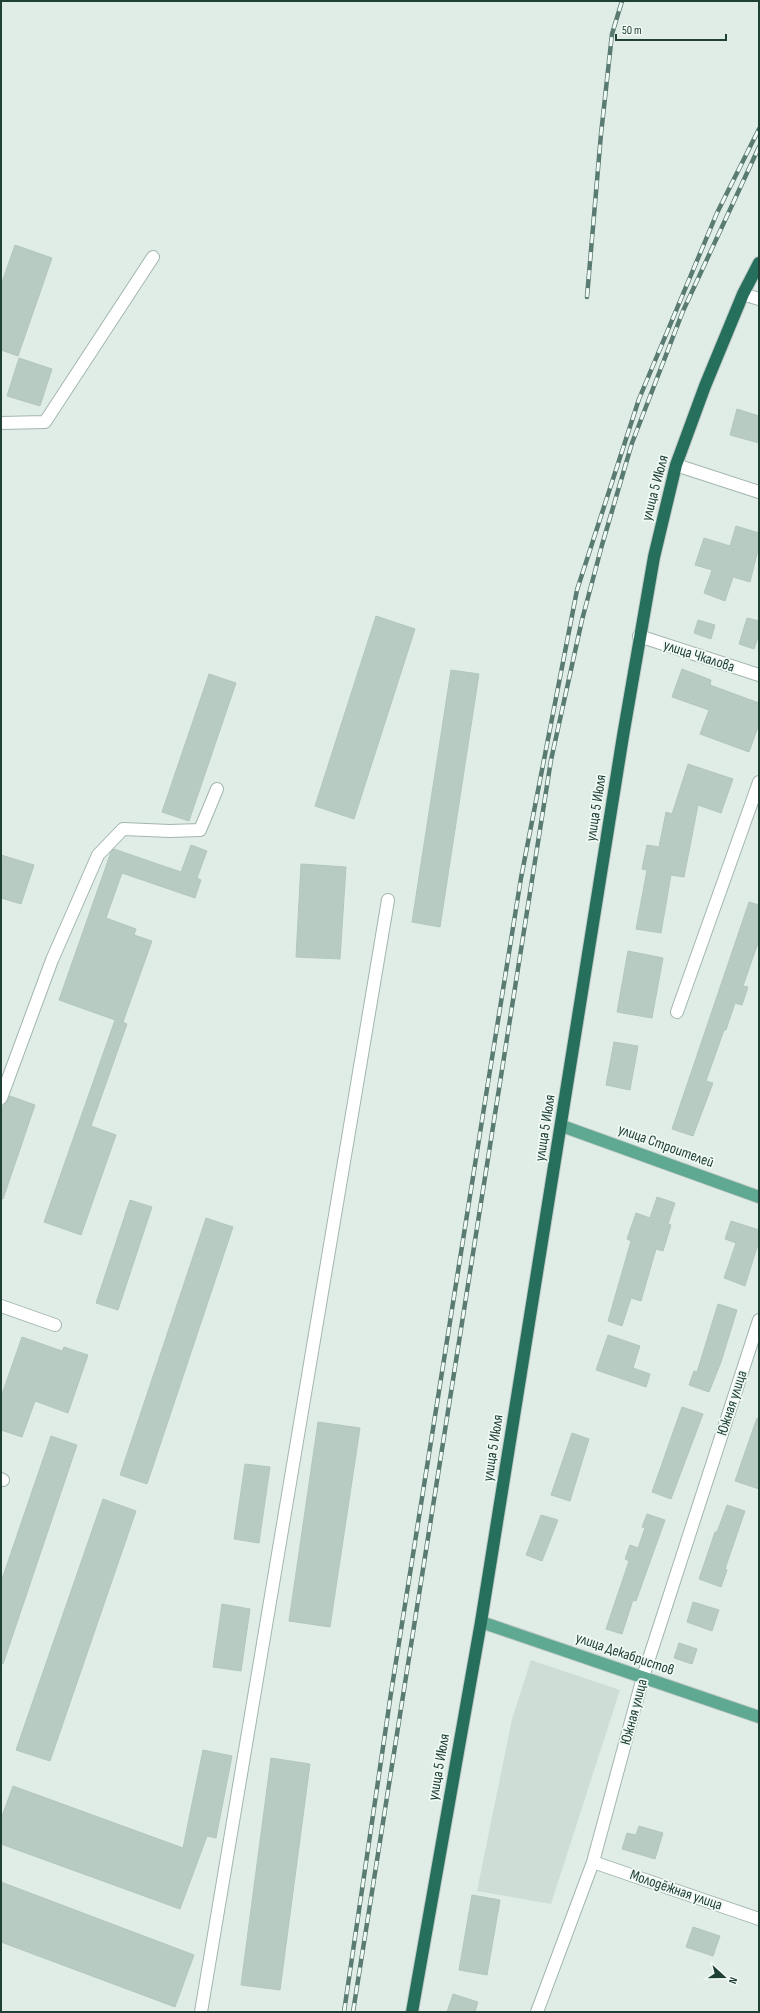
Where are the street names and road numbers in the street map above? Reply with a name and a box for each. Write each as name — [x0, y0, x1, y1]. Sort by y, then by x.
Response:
street label: улица 5 Июля — [637, 453, 673, 523]
street label: улица Чкалова — [661, 636, 737, 677]
street label: улица 5 Июля — [581, 773, 611, 843]
street label: улица 5 Июля — [530, 1093, 560, 1163]
street label: улица Строителей — [616, 1120, 716, 1172]
street label: Южная улица — [713, 1368, 752, 1438]
street label: улица 5 Июля — [478, 1413, 508, 1483]
street label: улица Декабристов — [573, 1628, 677, 1680]
street label: Южная улица — [616, 1677, 652, 1747]
street label: улица 5 Июля — [424, 1732, 454, 1802]
street label: Молодёжная улица — [627, 1865, 725, 1915]

